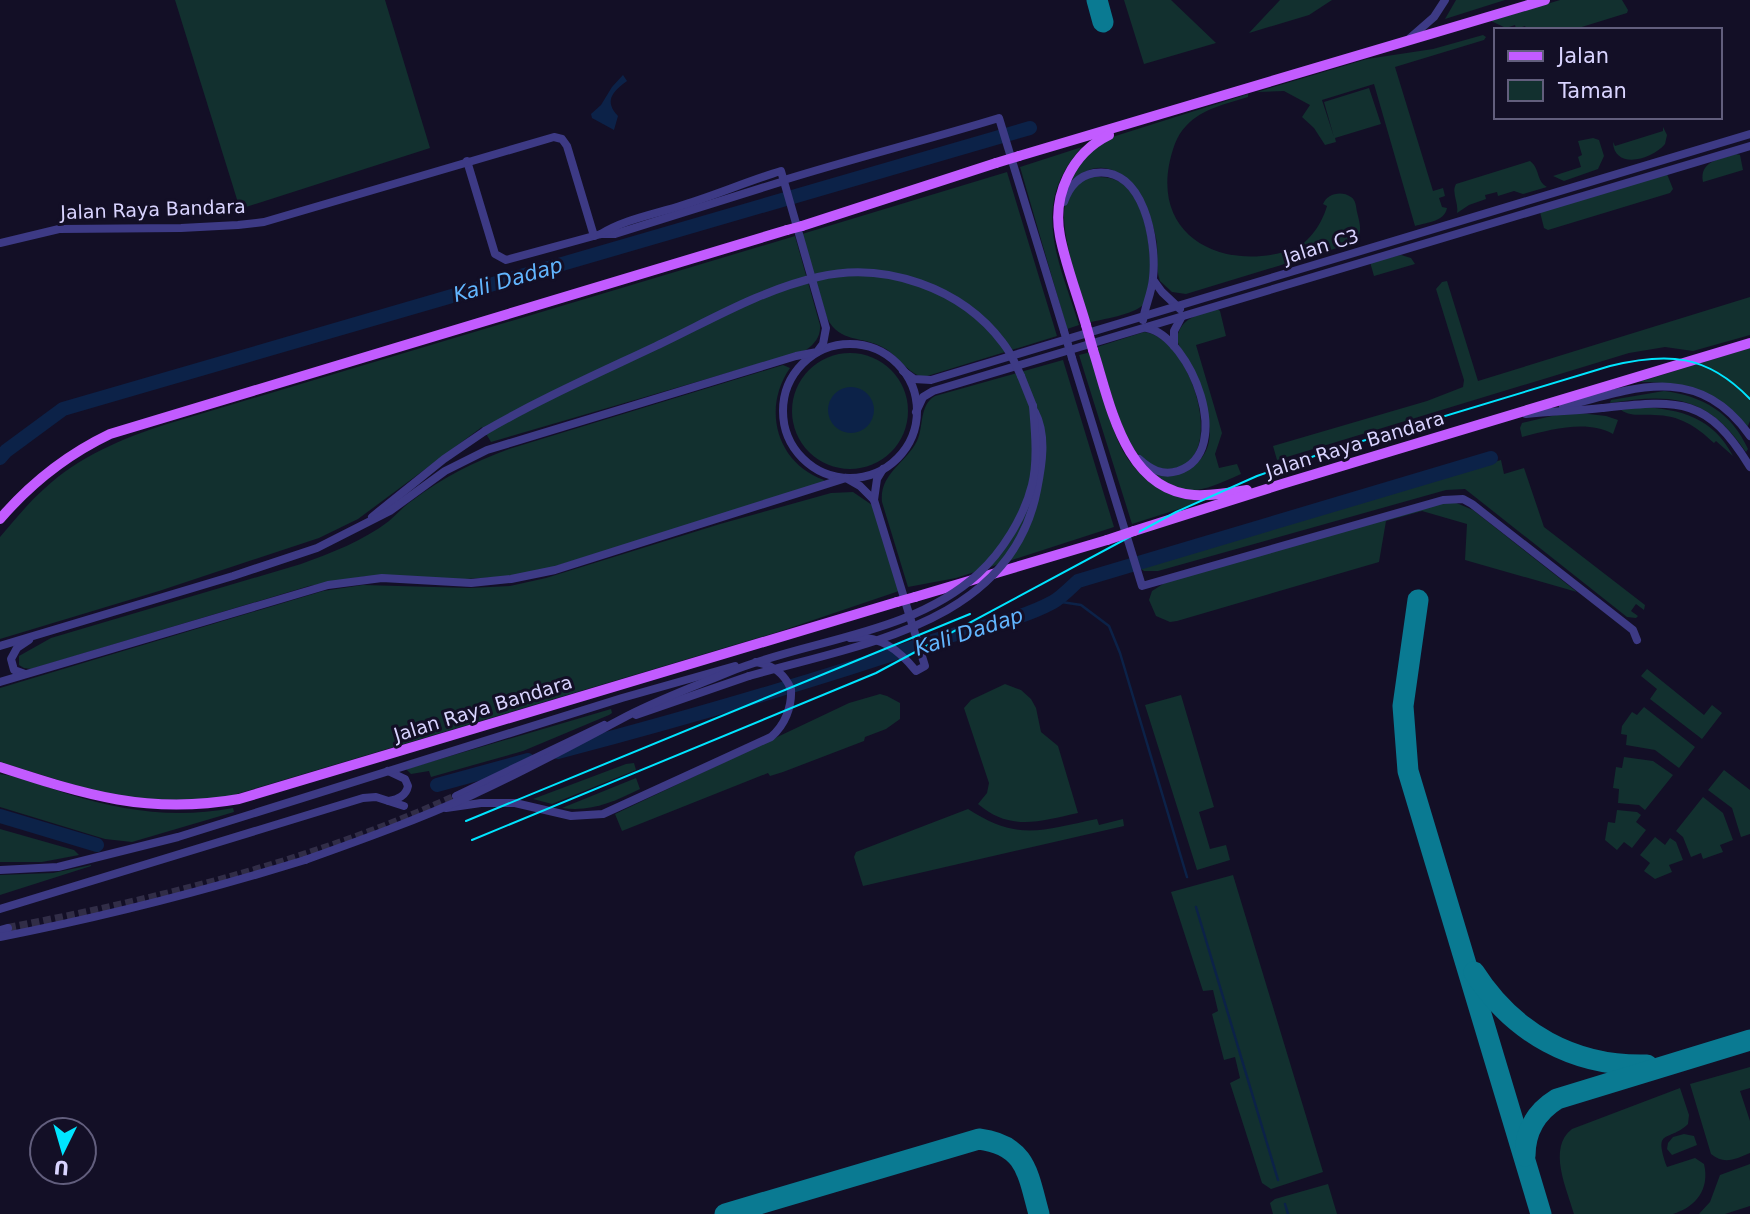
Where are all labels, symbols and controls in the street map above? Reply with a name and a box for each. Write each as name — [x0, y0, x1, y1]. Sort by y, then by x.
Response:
legend — [1494, 28, 1722, 119]
text: Jalan — [1556, 44, 1609, 68]
text: Taman — [1557, 79, 1627, 103]
street label: Jalan Raya Bandara — [59, 195, 246, 223]
street label: Jalan C3 — [1280, 224, 1361, 268]
water label: Kali Dadap — [450, 253, 566, 307]
street label: Jalan Raya Bandara — [1262, 406, 1447, 482]
water label: Kali Dadap — [912, 603, 1026, 661]
street label: Jalan Raya Bandara — [390, 670, 575, 746]
north arrow — [28, 1116, 98, 1186]
text: U — [53, 1156, 70, 1180]

